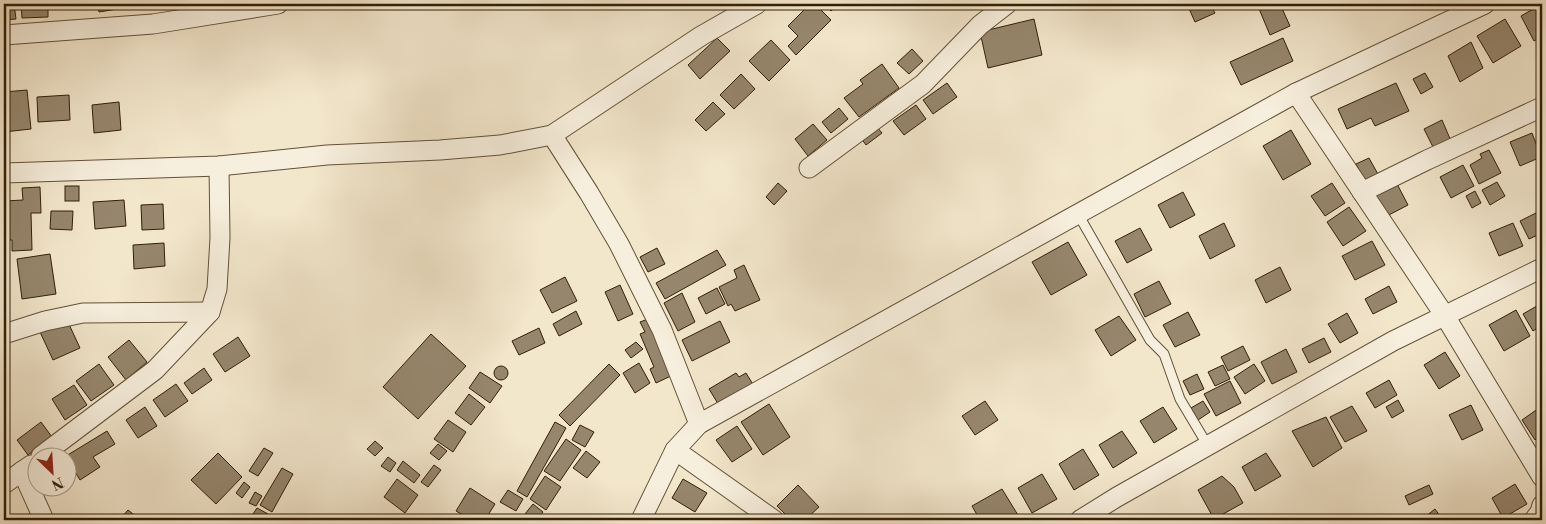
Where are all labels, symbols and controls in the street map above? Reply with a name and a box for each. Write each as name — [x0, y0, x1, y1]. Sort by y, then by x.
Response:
north arrow — [28, 446, 78, 496]
text: N — [48, 472, 66, 493]

